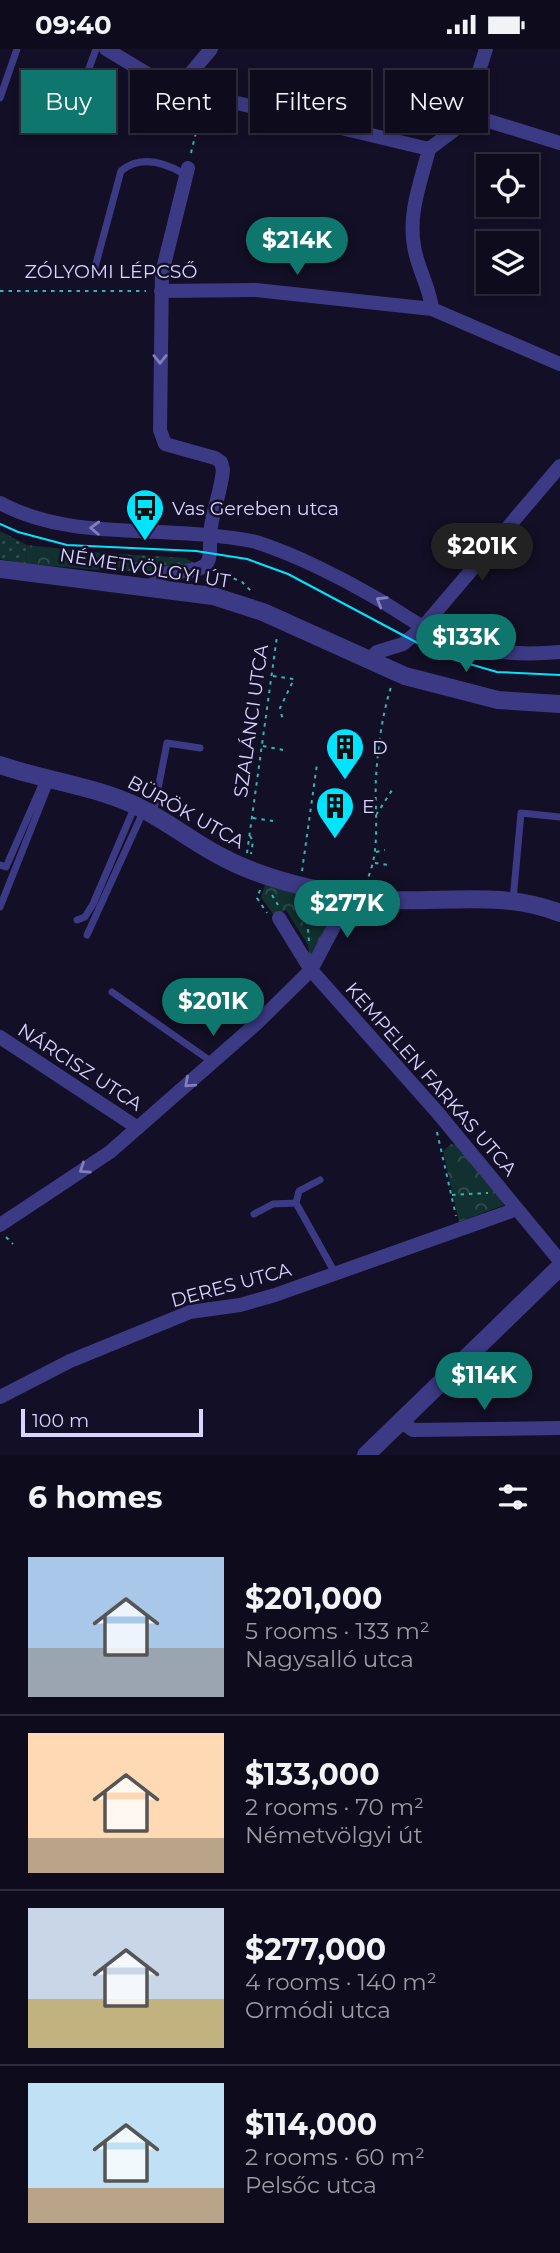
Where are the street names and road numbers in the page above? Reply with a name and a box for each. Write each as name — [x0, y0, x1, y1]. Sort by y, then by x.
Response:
street label: ZÓLYOMI LÉPCSŐ — [25, 260, 197, 283]
street label: NÉMETVÖLGYI ÚT — [58, 543, 232, 593]
street label: SZALÁNCI UTCA — [229, 643, 273, 799]
street label: BÜRÖK UTCA — [124, 770, 249, 854]
street label: KEMPELEN FARKAS UTCA — [341, 977, 522, 1181]
street label: NÁRCISZ UTCA — [14, 1018, 147, 1116]
street label: DERES UTCA — [168, 1258, 294, 1312]

